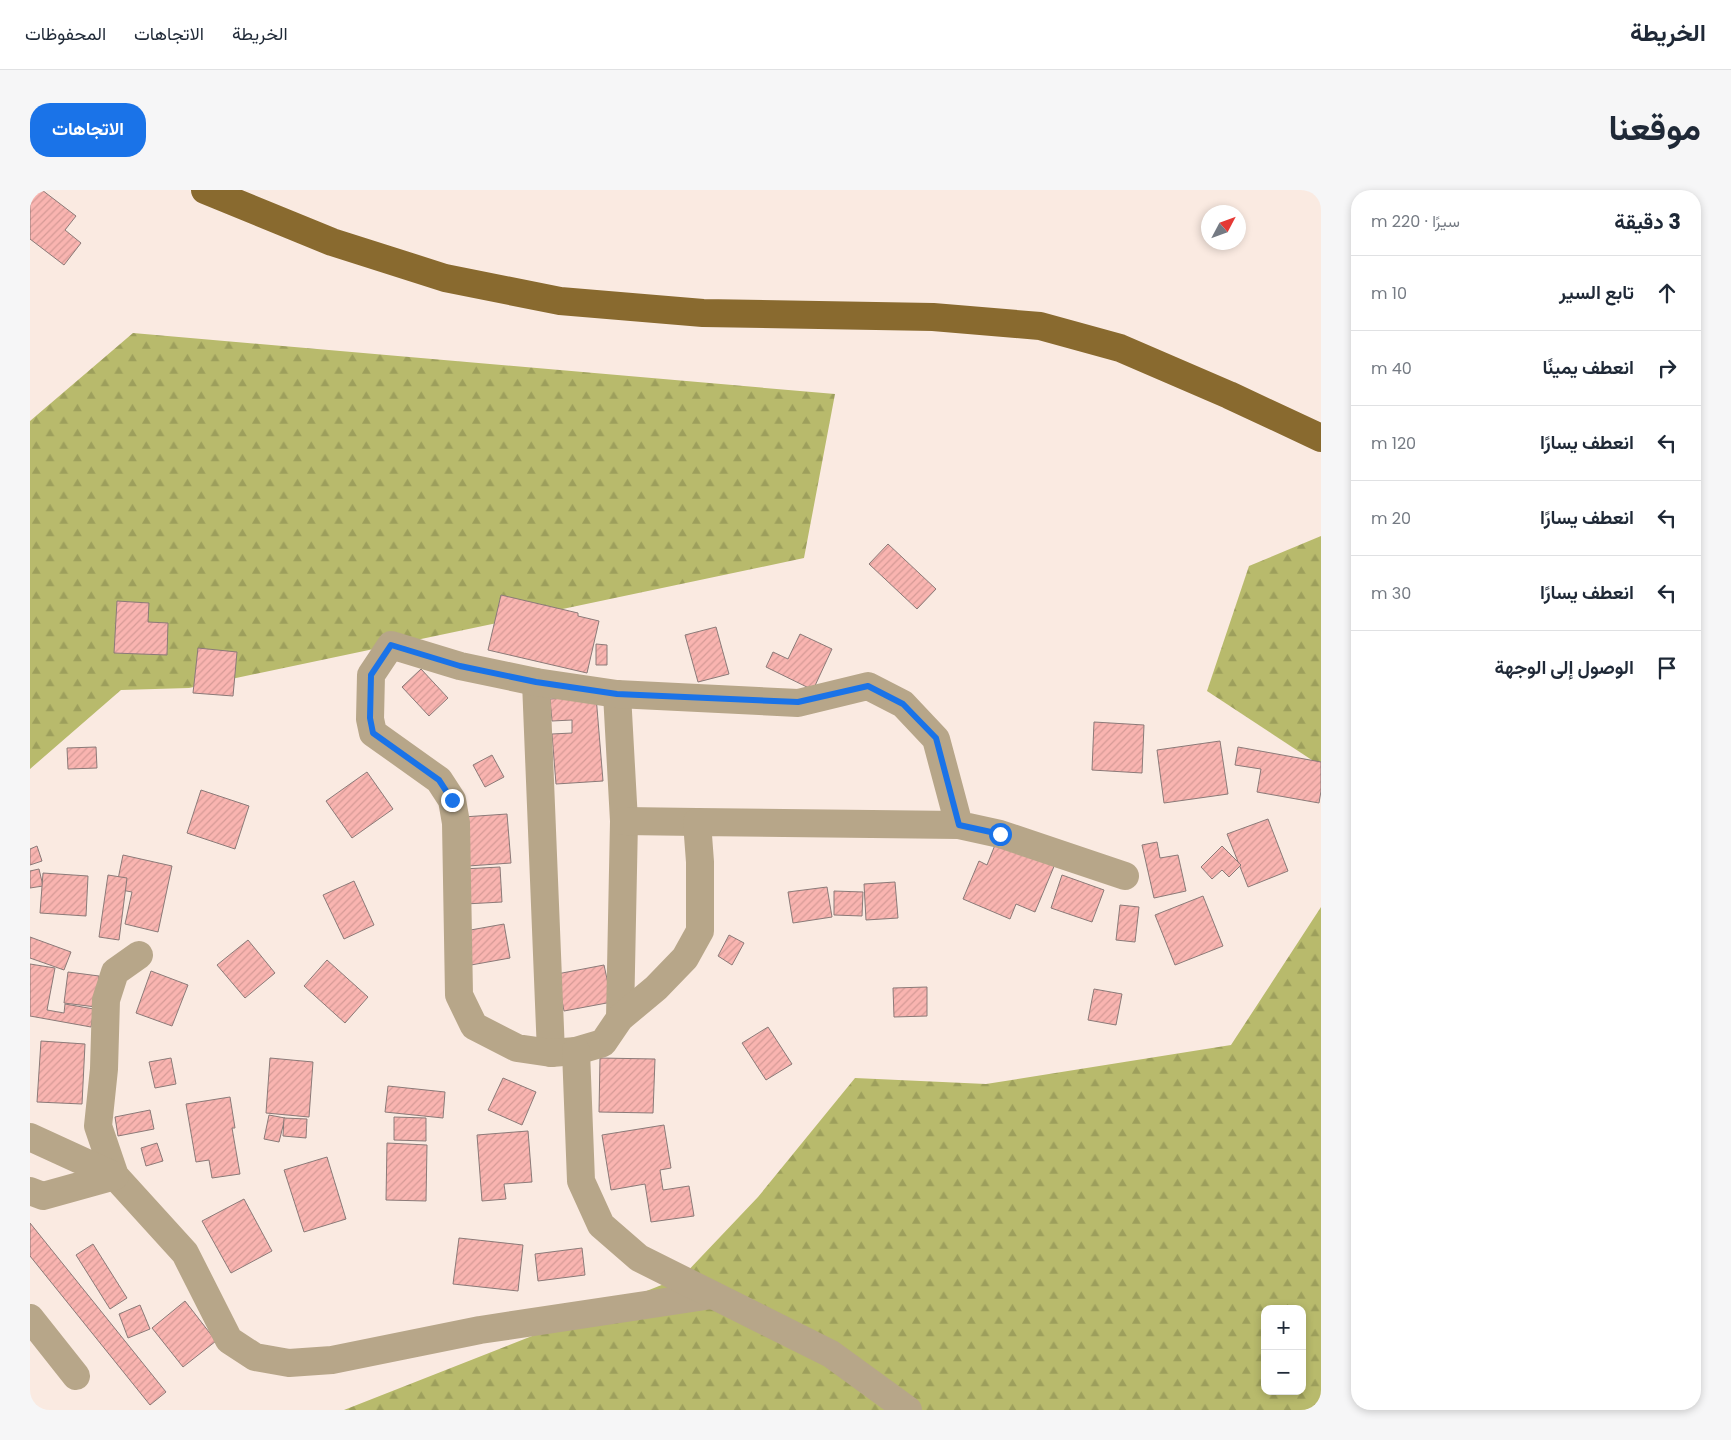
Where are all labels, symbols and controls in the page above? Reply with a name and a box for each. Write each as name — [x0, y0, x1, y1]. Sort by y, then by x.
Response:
text: الخريطة — [1630, 16, 1706, 49]
text: المحفوظات — [25, 21, 106, 46]
text: الاتجاهات — [134, 21, 204, 46]
text: الخريطة — [232, 21, 288, 46]
button: الاتجاهات — [30, 103, 146, 157]
text: موقعنا — [1608, 103, 1701, 152]
north arrow — [1201, 205, 1246, 250]
text: 3 دقيقة — [1614, 207, 1681, 236]
text: سيرًا · 220 m — [1371, 210, 1460, 233]
text: تابع السير — [1559, 279, 1634, 306]
icon: ahead — [1653, 279, 1681, 307]
text: 10 m — [1371, 282, 1407, 305]
text: انعطف يمينًا — [1542, 354, 1634, 381]
icon: right — [1653, 354, 1681, 382]
text: 40 m — [1371, 357, 1412, 380]
text: انعطف يسارًا — [1540, 429, 1634, 456]
icon: left — [1653, 429, 1681, 457]
text: 120 m — [1371, 432, 1416, 455]
text: انعطف يسارًا — [1540, 504, 1634, 531]
icon: left — [1653, 504, 1681, 532]
text: 20 m — [1371, 507, 1411, 530]
text: انعطف يسارًا — [1540, 579, 1634, 606]
icon: left — [1653, 579, 1681, 607]
text: 30 m — [1371, 582, 1411, 605]
text: الوصول إلى الوجهة — [1495, 654, 1634, 681]
icon: arrive — [1653, 654, 1681, 682]
route end — [441, 789, 464, 812]
route start — [989, 823, 1012, 846]
map controls — [1261, 1305, 1306, 1395]
button: + — [1261, 1305, 1306, 1350]
button: − — [1261, 1350, 1306, 1395]

